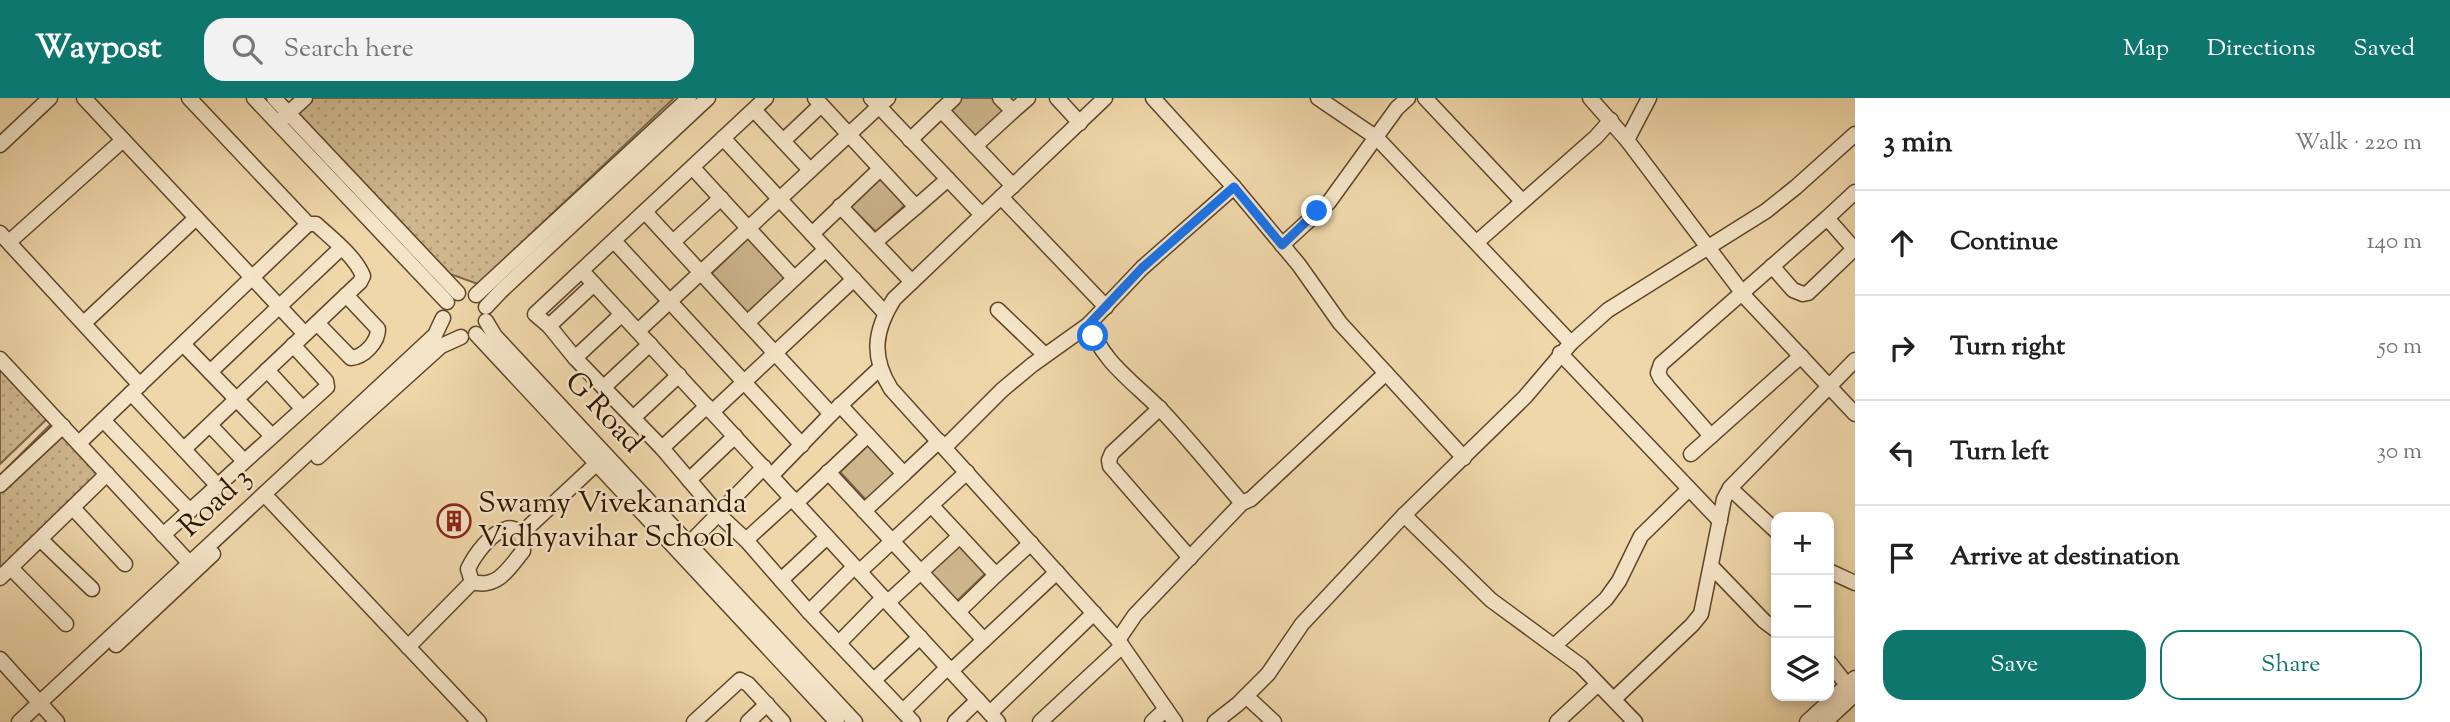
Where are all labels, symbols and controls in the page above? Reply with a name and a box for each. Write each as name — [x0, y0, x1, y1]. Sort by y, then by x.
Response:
search box — [204, 18, 694, 81]
text: Waypost — [35, 25, 162, 73]
icon: search — [228, 30, 266, 68]
text: Search here — [284, 31, 414, 68]
text: Map — [2123, 32, 2169, 66]
text: Directions — [2207, 32, 2315, 66]
text: Saved — [2353, 32, 2415, 66]
text: 3 min — [1883, 122, 1953, 165]
text: Walk · 220 m — [2295, 127, 2422, 160]
route end — [1301, 195, 1332, 226]
icon: ahead — [1883, 224, 1921, 262]
text: Continue — [1950, 224, 2058, 261]
text: 140 m — [2367, 226, 2422, 259]
route start — [1077, 320, 1108, 351]
icon: right — [1883, 329, 1921, 367]
text: Turn right — [1950, 329, 2065, 366]
text: 50 m — [2378, 331, 2422, 364]
street label: G Road — [554, 362, 652, 464]
icon: left — [1883, 434, 1921, 472]
text: Turn left — [1950, 434, 2049, 471]
text: 30 m — [2377, 436, 2422, 469]
street label: Road 3 — [170, 458, 262, 548]
place label: Swamy Vivekananda Vidhyavihar School — [478, 483, 747, 560]
building icon: Swamy Vivekananda Vidhyavihar School — [435, 502, 473, 540]
map controls — [1771, 512, 1834, 701]
button: + — [1771, 512, 1834, 575]
icon: arrive — [1883, 539, 1921, 577]
text: Arrive at destination — [1950, 539, 2180, 576]
button: − — [1771, 575, 1834, 638]
button: Save — [1883, 630, 2146, 700]
button: Share — [2160, 630, 2422, 700]
button: layers — [1771, 638, 1834, 701]

